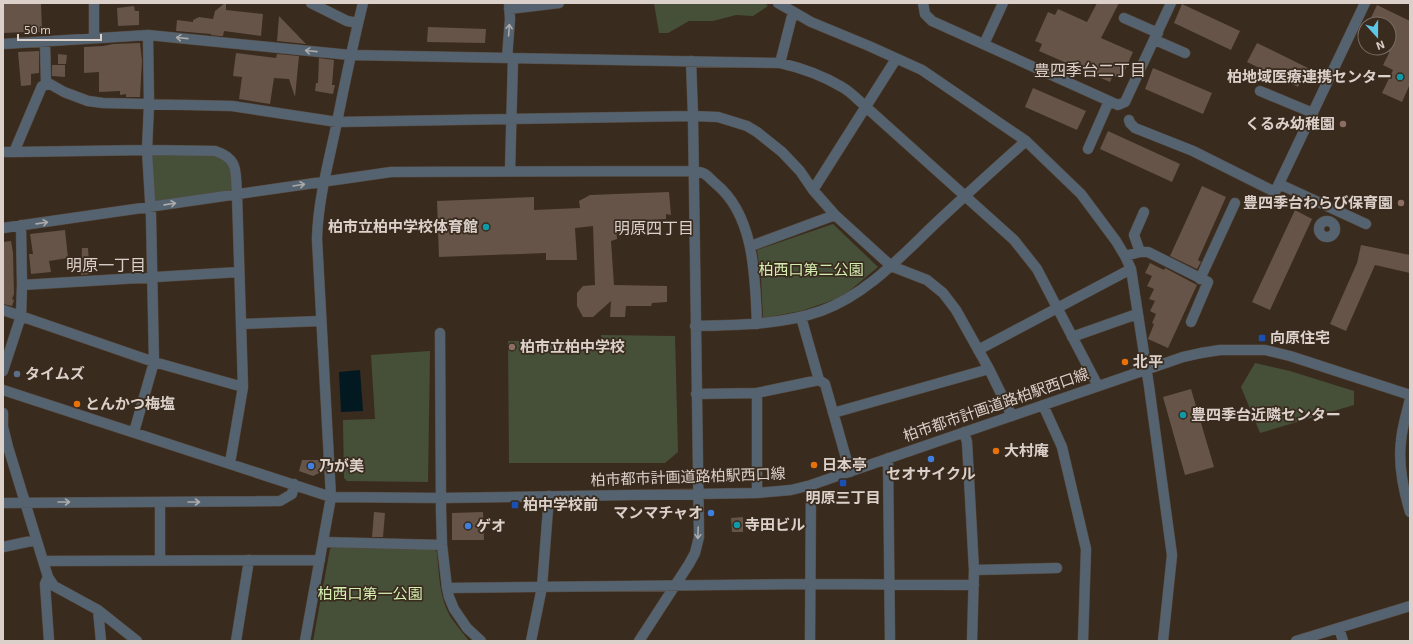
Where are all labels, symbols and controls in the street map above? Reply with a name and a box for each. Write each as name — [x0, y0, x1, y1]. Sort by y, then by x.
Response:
scale bar — [18, 16, 101, 42]
north arrow — [1357, 16, 1397, 56]
text: 50 m — [24, 22, 51, 36]
one-way arrow — [505, 24, 512, 37]
one-way arrow — [176, 35, 189, 42]
text: N — [1375, 38, 1387, 53]
one-way arrow — [305, 47, 318, 55]
district label: 豊四季台二丁目 — [1034, 60, 1146, 79]
place label: 柏地域医療連携センター — [1227, 67, 1392, 85]
marker: 柏地域医療連携センター — [1395, 72, 1405, 82]
place label: くるみ幼稚園 — [1245, 114, 1335, 132]
marker: くるみ幼稚園 — [1338, 119, 1348, 129]
one-way arrow — [292, 181, 305, 189]
place label: 豊四季台わらび保育園 — [1243, 193, 1393, 211]
marker: 豊四季台わらび保育園 — [1396, 198, 1406, 208]
one-way arrow — [163, 200, 176, 208]
place label: 柏市立柏中学校体育館 — [328, 217, 478, 235]
district label: 明原四丁目 — [614, 218, 694, 237]
one-way arrow — [35, 219, 48, 227]
marker: 柏市立柏中学校体育館 — [481, 222, 491, 232]
district label: 明原一丁目 — [66, 255, 146, 274]
park label: 柏西口第二公園 — [758, 260, 864, 278]
place label: 向原住宅 — [1270, 328, 1330, 346]
marker: 向原住宅 — [1257, 333, 1267, 343]
place label: 柏市立柏中学校 — [520, 337, 625, 355]
marker: 柏市立柏中学校 — [507, 342, 517, 352]
place label: 北平 — [1133, 352, 1163, 370]
marker: 北平 — [1120, 357, 1130, 367]
place label: タイムズ — [25, 364, 85, 382]
street label: 柏市都市計画道路柏駅西口線 — [901, 364, 1091, 444]
marker: タイムズ — [12, 369, 22, 379]
place label: とんかつ梅塩 — [85, 394, 175, 412]
marker: とんかつ梅塩 — [72, 399, 82, 409]
place label: 豊四季台近隣センター — [1191, 405, 1341, 423]
marker: 豊四季台近隣センター — [1178, 410, 1188, 420]
place label: 大村庵 — [1004, 441, 1049, 459]
marker: 大村庵 — [991, 446, 1001, 456]
marker: セオサイクル — [926, 454, 936, 464]
place label: 日本亭 — [822, 455, 867, 473]
place label: 乃が美 — [319, 456, 364, 474]
marker: 日本亭 — [809, 460, 819, 470]
marker: 乃が美 — [306, 461, 316, 471]
street label: 柏市都市計画道路柏駅西口線 — [590, 464, 786, 488]
place label: セオサイクル — [886, 464, 976, 482]
marker: 明原三丁目 — [838, 478, 848, 488]
place label: 明原三丁目 — [805, 488, 881, 506]
place label: 柏中学校前 — [523, 495, 598, 513]
one-way arrow — [57, 498, 70, 506]
one-way arrow — [187, 498, 200, 506]
marker: 柏中学校前 — [510, 500, 520, 510]
place label: マンマチャオ — [613, 503, 703, 521]
marker: マンマチャオ — [706, 508, 716, 518]
place label: 寺田ビル — [745, 515, 805, 533]
place label: ゲオ — [476, 516, 506, 534]
marker: 寺田ビル — [732, 520, 742, 530]
marker: ゲオ — [463, 521, 473, 531]
one-way arrow — [695, 526, 702, 539]
park label: 柏西口第一公園 — [317, 584, 423, 602]

